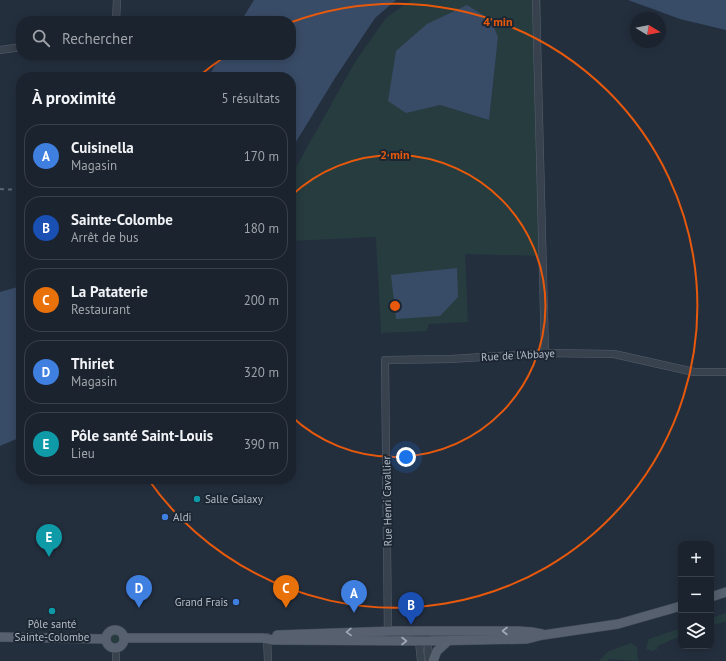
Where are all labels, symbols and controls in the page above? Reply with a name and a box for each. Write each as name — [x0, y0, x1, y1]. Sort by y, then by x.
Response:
north arrow — [630, 12, 666, 48]
text: 4 min — [483, 14, 513, 29]
search box — [16, 16, 296, 60]
icon: search — [30, 27, 52, 49]
text: Rechercher — [62, 29, 133, 48]
text: À proximité — [32, 87, 116, 109]
text: 5 résultats — [221, 90, 280, 107]
text: Cuisinella — [71, 138, 134, 157]
text: 2 min — [380, 147, 410, 162]
text: A — [42, 148, 50, 165]
text: 170 m — [244, 148, 279, 165]
text: Magasin — [71, 157, 117, 174]
text: Sainte-Colombe — [71, 210, 173, 229]
text: B — [42, 220, 50, 237]
text: 180 m — [244, 220, 279, 237]
text: Arrêt de bus — [71, 229, 139, 246]
text: La Pataterie — [71, 282, 148, 301]
text: C — [42, 292, 50, 309]
text: 200 m — [244, 292, 279, 309]
centre of rings — [388, 299, 402, 313]
text: Restaurant — [71, 301, 130, 318]
street label: Rue de l'Abbaye — [481, 346, 556, 364]
text: Thiriet — [71, 354, 114, 373]
text: D — [42, 364, 50, 381]
text: 320 m — [244, 364, 279, 381]
text: Magasin — [71, 373, 117, 390]
text: Pôle santé Saint-Louis — [71, 426, 213, 445]
text: E — [43, 436, 49, 453]
text: 390 m — [244, 436, 279, 453]
text: Lieu — [71, 445, 95, 462]
your location — [396, 447, 416, 467]
street label: Rue Henri Cavallier — [379, 455, 395, 546]
place label: Salle Galaxy — [205, 492, 264, 506]
marker: Salle Galaxy — [192, 494, 202, 504]
place label: Aldi — [173, 510, 192, 524]
marker: Aldi — [160, 512, 170, 522]
pin: E — [36, 524, 62, 557]
map controls — [678, 541, 714, 649]
button: + — [678, 541, 714, 577]
pin: D — [126, 575, 152, 608]
pin: C — [273, 575, 299, 608]
button: − — [678, 577, 714, 613]
pin: A — [341, 580, 367, 613]
pin: B — [398, 592, 424, 625]
place label: Grand Frais — [175, 595, 228, 609]
marker: Grand Frais — [231, 597, 241, 607]
marker: Pôle santé Sainte-Colombe — [47, 606, 57, 616]
button: layers — [678, 613, 714, 649]
place label: Pôle santé Sainte-Colombe — [15, 617, 90, 644]
one-way arrow — [502, 627, 508, 635]
one-way arrow — [346, 628, 352, 637]
one-way arrow — [401, 637, 407, 645]

